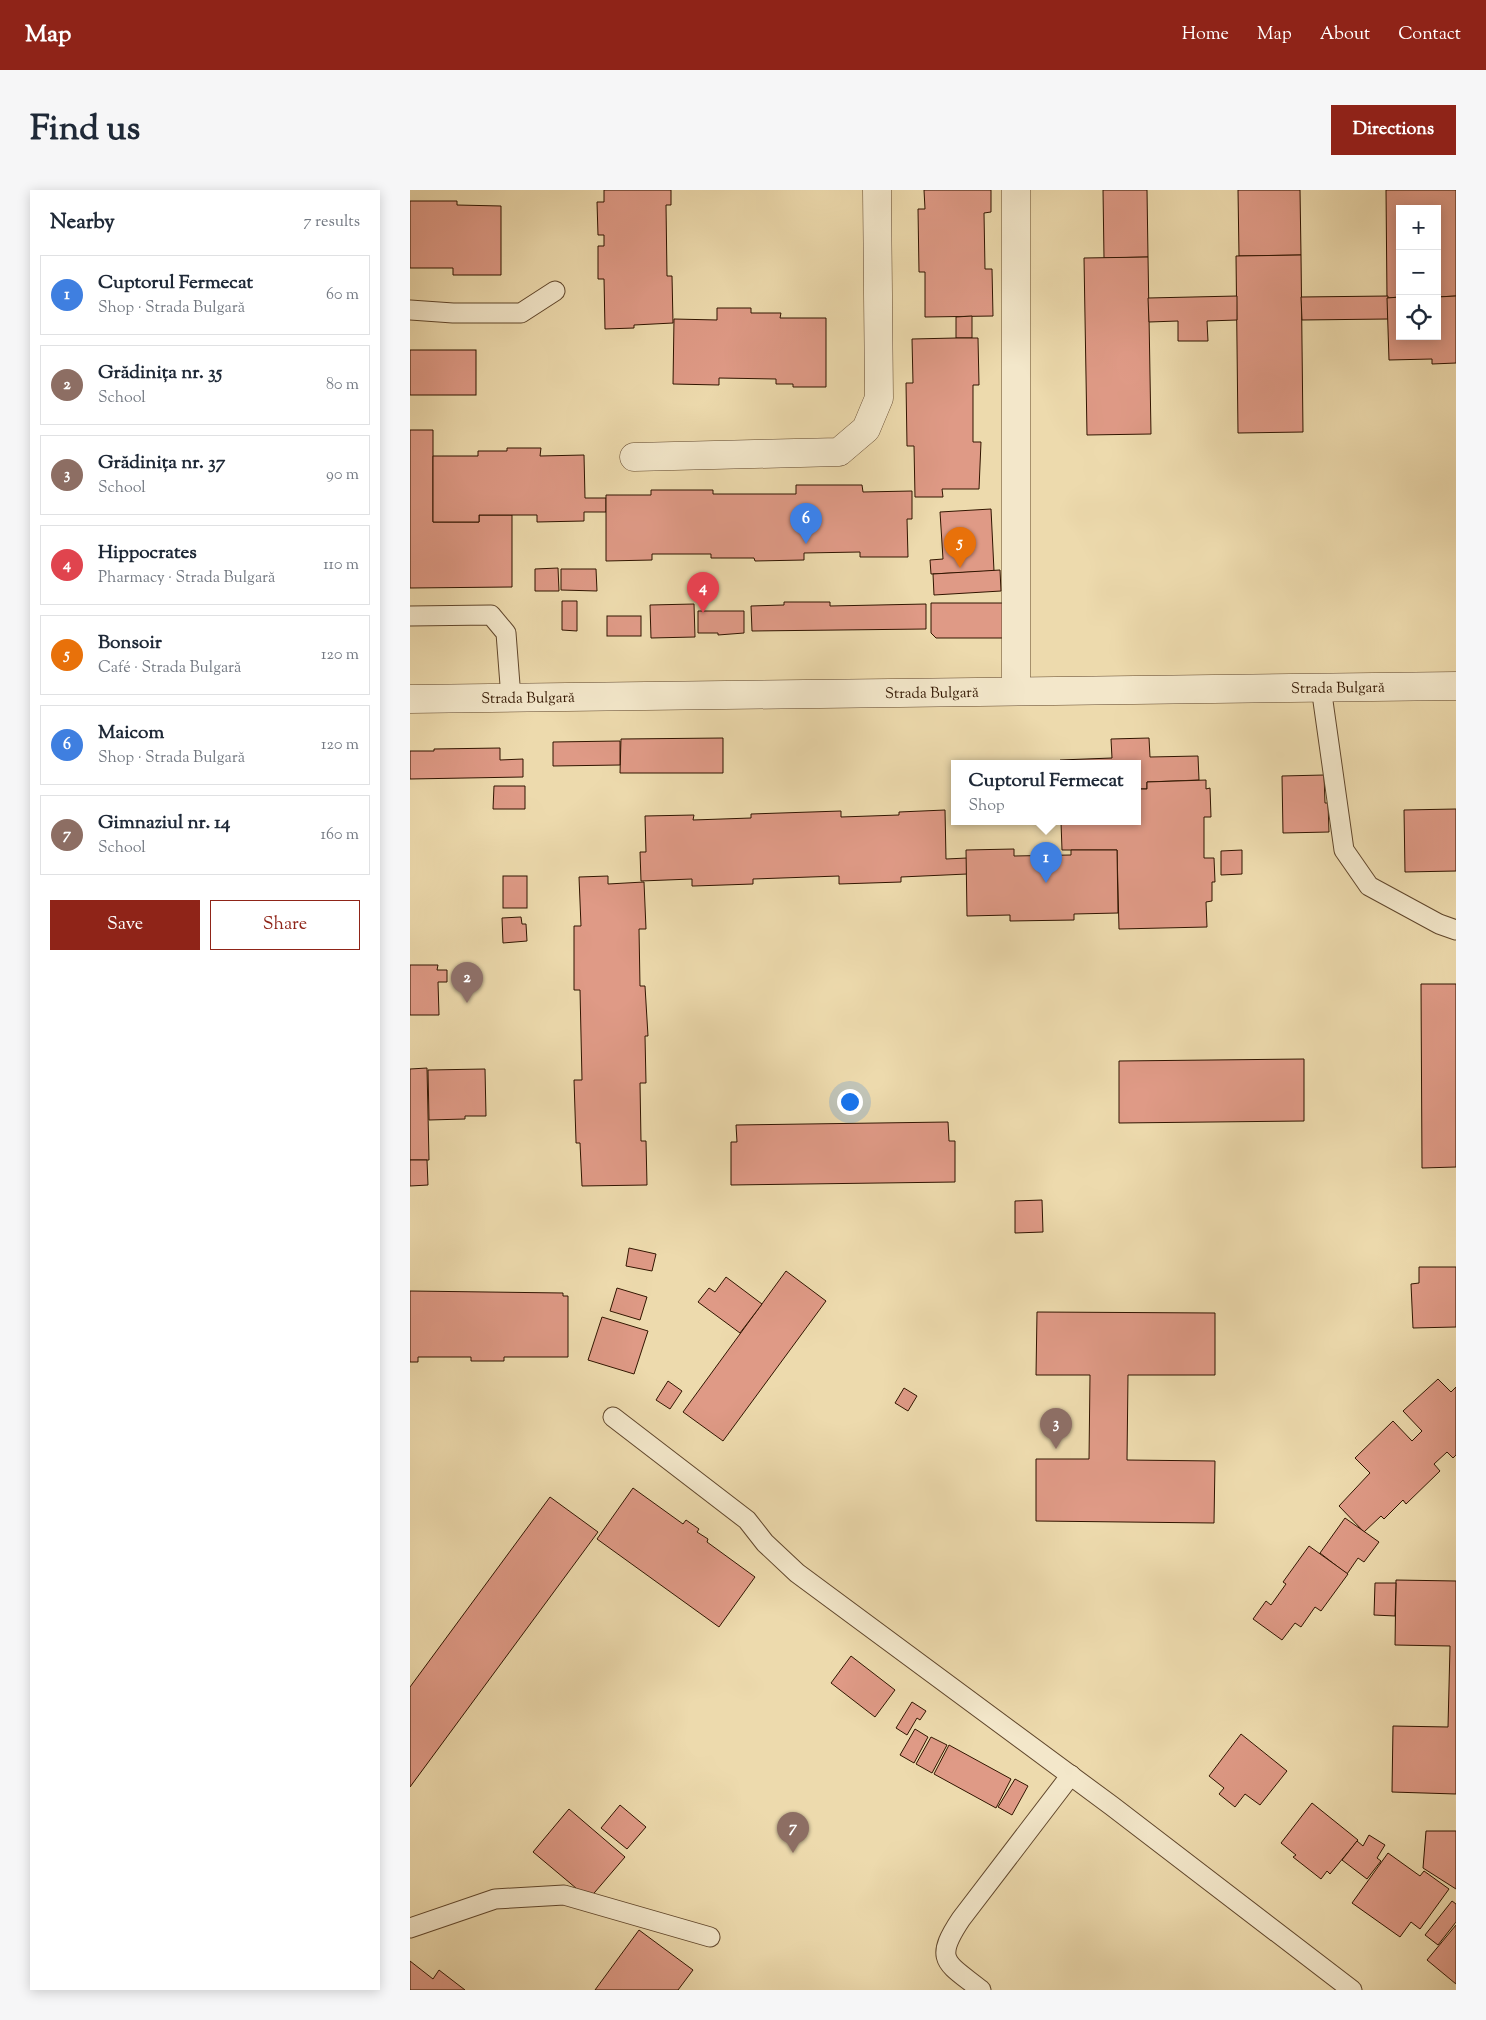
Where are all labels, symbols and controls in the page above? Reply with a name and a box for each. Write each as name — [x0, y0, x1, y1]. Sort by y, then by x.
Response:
text: Map — [25, 18, 71, 52]
text: Home — [1182, 22, 1229, 48]
text: Map — [1257, 22, 1292, 48]
text: About — [1320, 22, 1370, 48]
text: Contact — [1398, 22, 1461, 48]
text: Find us — [30, 105, 140, 156]
button: Directions — [1331, 105, 1456, 155]
map controls — [1396, 205, 1441, 340]
button: + — [1396, 205, 1441, 250]
text: Nearby — [50, 208, 115, 238]
text: 7 results — [304, 211, 360, 234]
button: − — [1396, 250, 1441, 295]
text: Cuptorul Fermecat — [98, 270, 253, 297]
text: 1 — [64, 284, 70, 307]
text: 60 m — [326, 284, 359, 307]
button: locate — [1396, 295, 1441, 340]
text: Shop · Strada Bulgară — [98, 297, 245, 320]
text: Grădinița nr. 35 — [98, 360, 222, 387]
text: 2 — [63, 374, 71, 397]
text: 80 m — [326, 374, 359, 397]
text: School — [98, 387, 146, 410]
text: Grădinița nr. 37 — [98, 450, 225, 477]
text: 3 — [64, 464, 70, 487]
text: 90 m — [326, 464, 359, 487]
text: School — [98, 477, 146, 500]
pin: 6 — [790, 503, 822, 544]
pin: 5 — [944, 527, 976, 568]
text: Hippocrates — [98, 540, 197, 567]
text: 4 — [63, 554, 71, 577]
text: 110 m — [323, 554, 359, 577]
text: Pharmacy · Strada Bulgară — [98, 567, 275, 590]
pin: 4 — [687, 572, 719, 613]
text: Bonsoir — [98, 630, 162, 657]
text: 5 — [64, 644, 70, 667]
text: 120 m — [321, 644, 359, 667]
text: Café · Strada Bulgară — [98, 657, 241, 680]
street label: Strada Bulgară — [1291, 678, 1385, 700]
street label: Strada Bulgară — [885, 683, 979, 705]
street label: Strada Bulgară — [481, 688, 575, 710]
text: Maicom — [98, 720, 164, 747]
text: 6 — [63, 734, 71, 757]
text: 120 m — [321, 734, 359, 757]
text: Shop · Strada Bulgară — [98, 747, 245, 770]
popup — [951, 760, 1141, 825]
text: Cuptorul Fermecat — [968, 768, 1124, 795]
text: Shop — [968, 795, 1005, 818]
text: Gimnaziul nr. 14 — [98, 810, 230, 837]
text: 7 — [63, 824, 71, 847]
text: 160 m — [321, 824, 359, 847]
text: School — [98, 837, 146, 860]
pin: 1 — [1030, 842, 1062, 883]
button: Save — [50, 900, 200, 950]
button: Share — [210, 900, 360, 950]
pin: 2 — [451, 962, 483, 1003]
your location — [837, 1089, 863, 1115]
pin: 3 — [1040, 1408, 1072, 1449]
pin: 7 — [777, 1812, 809, 1853]

